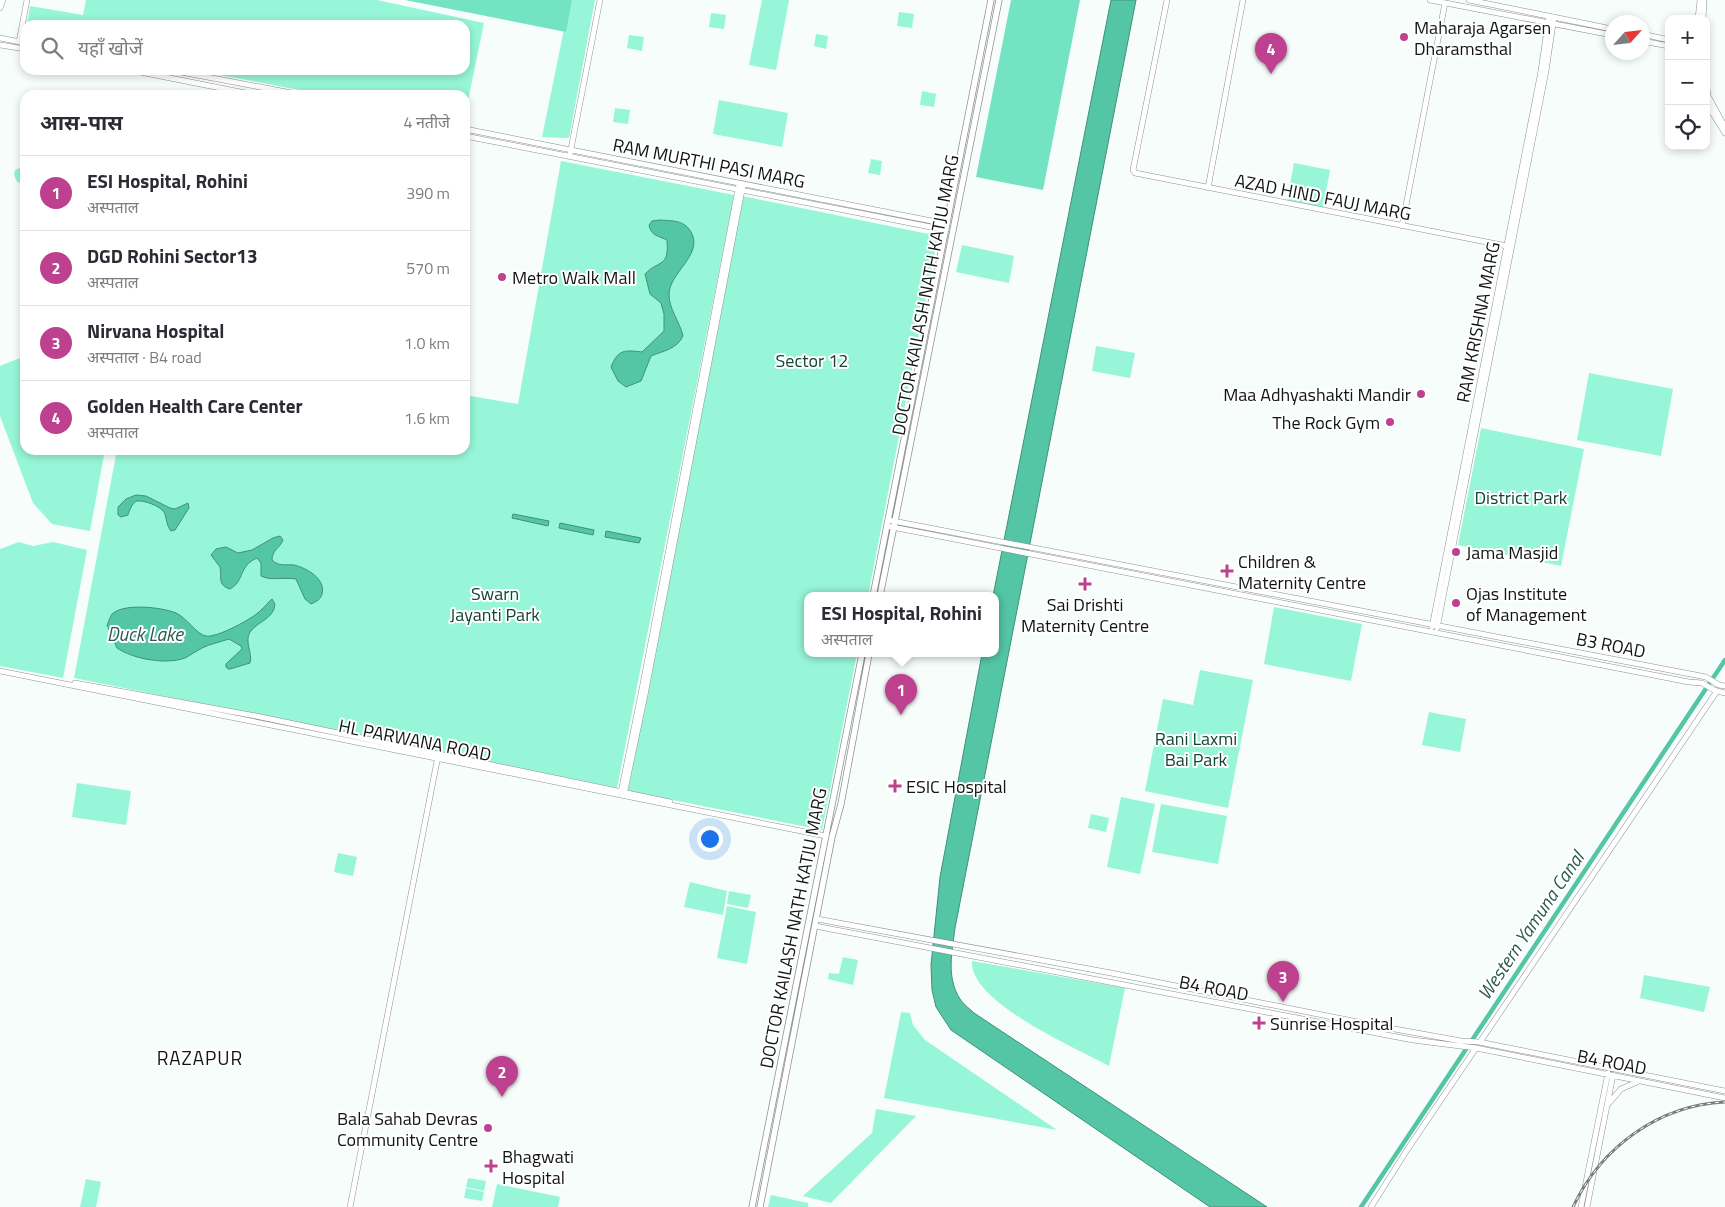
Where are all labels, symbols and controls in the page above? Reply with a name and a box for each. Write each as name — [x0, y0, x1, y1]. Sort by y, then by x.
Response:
place label: Maharaja Agarsen Dharamsthal — [1414, 14, 1551, 62]
north arrow — [1605, 15, 1650, 60]
map controls — [1665, 15, 1710, 150]
button: + — [1665, 15, 1710, 60]
search box — [20, 20, 470, 75]
marker: Maharaja Agarsen Dharamsthal — [1398, 31, 1410, 43]
text: यहाँ खोजें — [78, 33, 143, 62]
pin: 4 — [1255, 33, 1287, 74]
icon: search — [38, 34, 66, 62]
button: − — [1665, 60, 1710, 105]
button: locate — [1665, 105, 1710, 150]
text: आस-पास — [40, 106, 123, 138]
text: 4 नतीजे — [404, 110, 450, 134]
street label: RAM MURTHI PASI MARG — [611, 131, 807, 195]
street label: DOCTOR KAILASH NATH KATJU MARG — [885, 152, 965, 438]
text: ESI Hospital, Rohini — [87, 166, 248, 195]
street label: AZAD HIND FAUJ MARG — [1233, 167, 1413, 227]
text: 1 — [52, 181, 60, 205]
text: 390 m — [406, 181, 450, 205]
text: अस्पताल — [87, 195, 139, 219]
street label: RAM KRISHNA MARG — [1449, 239, 1507, 405]
text: DGD Rohini Sector13 — [87, 241, 258, 270]
text: 2 — [52, 256, 60, 280]
text: 570 m — [406, 256, 450, 280]
place label: Metro Walk Mall — [512, 264, 636, 291]
text: अस्पताल — [87, 270, 139, 294]
marker: Metro Walk Mall — [496, 271, 508, 283]
text: Nirvana Hospital — [87, 316, 224, 345]
text: 3 — [52, 331, 60, 355]
text: 1.0 km — [404, 331, 450, 355]
text: अस्पताल · B4 road — [87, 345, 202, 369]
park label: Sector 12 — [776, 347, 848, 374]
place label: Maa Adhyashakti Mandir — [1223, 381, 1411, 408]
marker: Maa Adhyashakti Mandir — [1415, 388, 1427, 400]
text: Golden Health Care Center — [87, 391, 303, 420]
text: 4 — [52, 406, 60, 430]
text: 1.6 km — [404, 406, 450, 430]
place label: The Rock Gym — [1272, 409, 1380, 436]
marker: The Rock Gym — [1384, 416, 1396, 428]
text: अस्पताल — [87, 420, 139, 444]
park label: District Park — [1475, 484, 1568, 511]
place label: Jama Masjid — [1466, 539, 1558, 566]
marker: Jama Masjid — [1450, 546, 1462, 558]
place label: Children & Maternity Centre — [1238, 548, 1366, 596]
marker: Children & Maternity Centre — [1220, 564, 1234, 578]
marker: Sai Drishti Maternity Centre — [1078, 577, 1092, 591]
park label: Swarn Jayanti Park — [450, 580, 540, 628]
place label: Ojas Institute of Management — [1466, 580, 1587, 628]
place label: Sai Drishti Maternity Centre — [1021, 591, 1149, 639]
popup — [804, 592, 999, 657]
marker: Ojas Institute of Management — [1450, 597, 1462, 609]
text: ESI Hospital, Rohini — [821, 598, 982, 627]
water label: Duck Lake — [107, 619, 184, 648]
street label: B3 ROAD — [1574, 625, 1648, 665]
text: अस्पताल — [821, 627, 873, 651]
pin: 1 — [885, 674, 917, 715]
street label: HL PARWANA ROAD — [336, 712, 494, 768]
park label: Rani Laxmi Bai Park — [1155, 725, 1237, 773]
place label: ESIC Hospital — [906, 773, 1007, 800]
marker: ESIC Hospital — [888, 779, 902, 793]
street label: DOCTOR KAILASH NATH KATJU MARG — [753, 785, 833, 1071]
your location — [697, 826, 723, 852]
water label: Western Yamuna Canal — [1469, 843, 1592, 1005]
pin: 3 — [1267, 961, 1299, 1002]
street label: B4 ROAD — [1177, 968, 1251, 1008]
place label: Sunrise Hospital — [1270, 1010, 1393, 1037]
marker: Sunrise Hospital — [1252, 1016, 1266, 1030]
street label: B4 ROAD — [1575, 1042, 1649, 1082]
district label: RAZAPUR — [157, 1043, 243, 1072]
pin: 2 — [486, 1056, 518, 1097]
place label: Bala Sahab Devras Community Centre — [337, 1105, 478, 1153]
marker: Bala Sahab Devras Community Centre — [482, 1122, 494, 1134]
place label: Bhagwati Hospital — [502, 1143, 574, 1191]
marker: Bhagwati Hospital — [484, 1159, 498, 1173]

